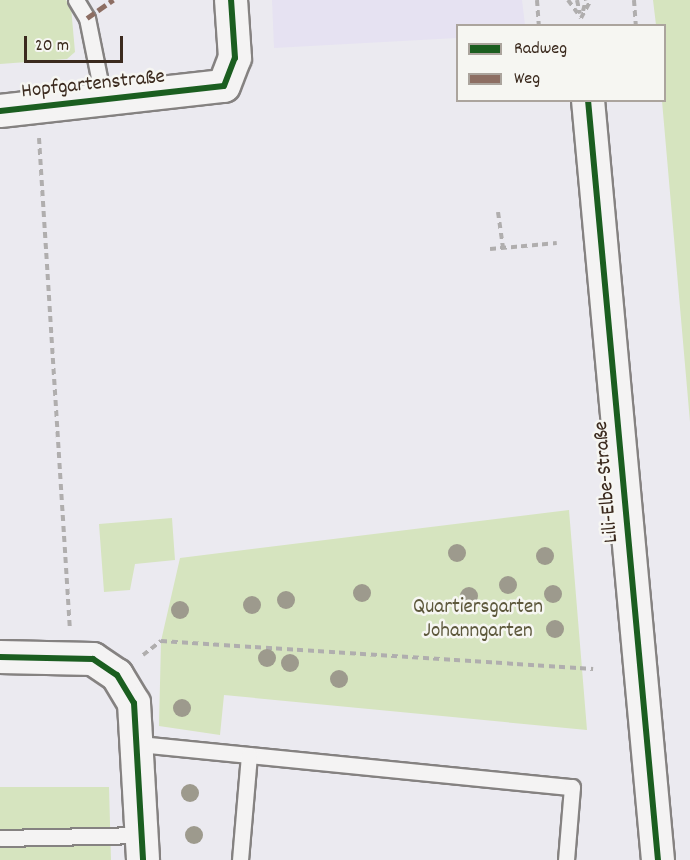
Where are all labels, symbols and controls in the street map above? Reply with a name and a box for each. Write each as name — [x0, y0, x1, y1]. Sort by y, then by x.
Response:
scale bar — [27, 24, 126, 62]
legend — [456, 24, 666, 102]
text: 20 m — [35, 34, 69, 59]
text: Radweg — [514, 37, 567, 62]
street label: Hopfgartenstraße — [20, 65, 166, 105]
text: Weg — [514, 67, 540, 92]
street label: Lili-Elbe-Straße — [589, 420, 625, 544]
park label: Quartiersgarten Johanngarten — [413, 595, 543, 645]

